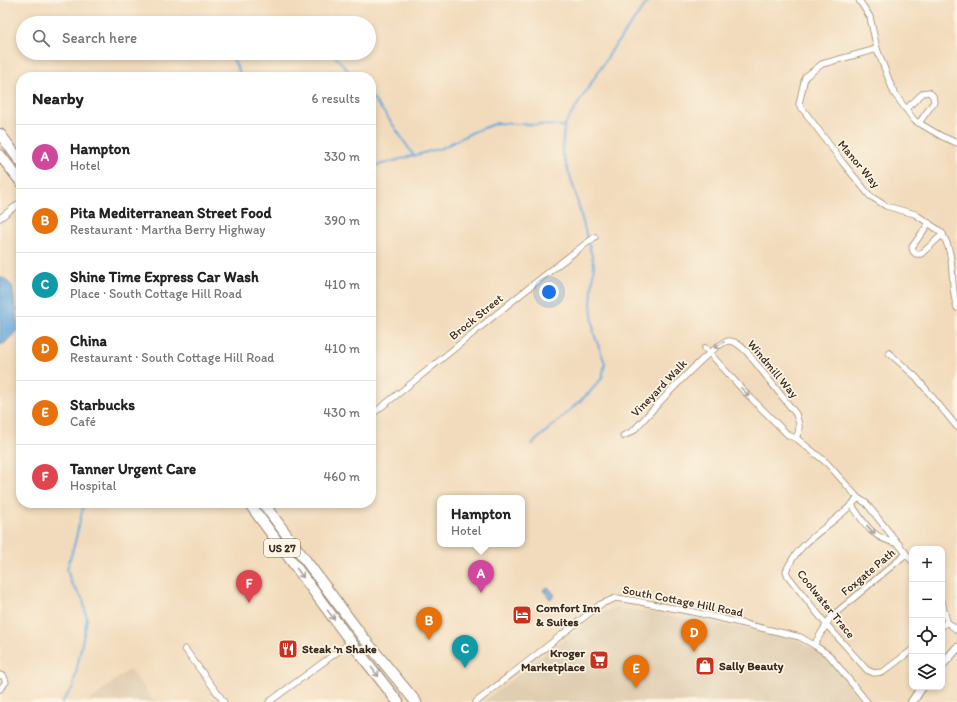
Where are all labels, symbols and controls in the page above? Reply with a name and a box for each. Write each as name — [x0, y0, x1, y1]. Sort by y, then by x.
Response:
search box — [16, 16, 376, 60]
icon: search — [30, 27, 52, 49]
text: Search here — [62, 29, 137, 47]
text: Nearby — [32, 88, 84, 108]
text: 6 results — [312, 91, 360, 106]
street label: Manor Way — [835, 137, 883, 191]
text: Hampton — [70, 140, 130, 158]
text: A — [41, 149, 49, 164]
text: 330 m — [324, 149, 360, 164]
text: Hotel — [70, 158, 100, 173]
text: Pita Mediterranean Street Food — [70, 204, 271, 222]
text: B — [41, 213, 49, 228]
text: 390 m — [324, 213, 360, 228]
text: Restaurant · Martha Berry Highway — [70, 222, 265, 237]
text: Shine Time Express Car Wash — [70, 268, 259, 286]
text: C — [41, 277, 49, 292]
text: 410 m — [324, 277, 360, 292]
your location — [539, 282, 559, 302]
text: Place · South Cottage Hill Road — [70, 286, 242, 301]
street label: Brock Street — [446, 291, 506, 343]
text: China — [70, 332, 107, 350]
street label: Windmill Way — [745, 337, 802, 401]
text: D — [41, 341, 49, 356]
text: 410 m — [324, 341, 360, 356]
one-way arrow — [714, 341, 725, 350]
text: Restaurant · South Cottage Hill Road — [70, 350, 274, 365]
street label: Vineyard Walk — [628, 356, 690, 420]
one-way arrow — [740, 387, 749, 397]
text: Starbucks — [70, 396, 135, 414]
text: E — [41, 405, 49, 420]
text: 430 m — [323, 405, 360, 420]
text: Café — [70, 414, 96, 429]
text: Tanner Urgent Care — [70, 460, 196, 478]
text: F — [42, 469, 48, 484]
text: 460 m — [323, 469, 360, 484]
text: Hospital — [70, 478, 117, 493]
popup — [437, 495, 525, 547]
text: Hampton — [451, 505, 511, 523]
text: Hotel — [451, 523, 481, 538]
one-way arrow — [866, 525, 876, 535]
road number: US 27 — [264, 539, 300, 557]
street label: Foxgate Path — [838, 545, 898, 599]
map controls — [909, 546, 945, 690]
button: + — [909, 546, 945, 582]
pin: A — [468, 560, 494, 593]
one-way arrow — [296, 567, 304, 578]
street label: Coolwater Trace — [794, 567, 858, 641]
pin: F — [236, 570, 262, 603]
street label: South Cottage Hill Road — [621, 582, 745, 620]
button: − — [909, 582, 945, 618]
place label: Comfort Inn & Suites — [536, 601, 600, 629]
hotel icon: Comfort Inn & Suites — [511, 604, 533, 626]
pin: B — [416, 607, 442, 640]
one-way arrow — [327, 609, 335, 620]
button: locate — [909, 618, 945, 654]
pin: D — [681, 619, 707, 652]
pin: C — [452, 635, 478, 668]
restaurant icon: Steak 'n Shake — [277, 638, 299, 660]
place label: Steak 'n Shake — [302, 642, 377, 656]
place label: Kroger Marketplace — [521, 646, 585, 675]
supermarket icon: Kroger Marketplace — [588, 649, 610, 671]
button: layers — [909, 654, 945, 690]
pin: E — [623, 655, 649, 688]
shop icon: Sally Beauty — [694, 655, 716, 677]
place label: Sally Beauty — [719, 659, 784, 674]
one-way arrow — [370, 667, 379, 678]

